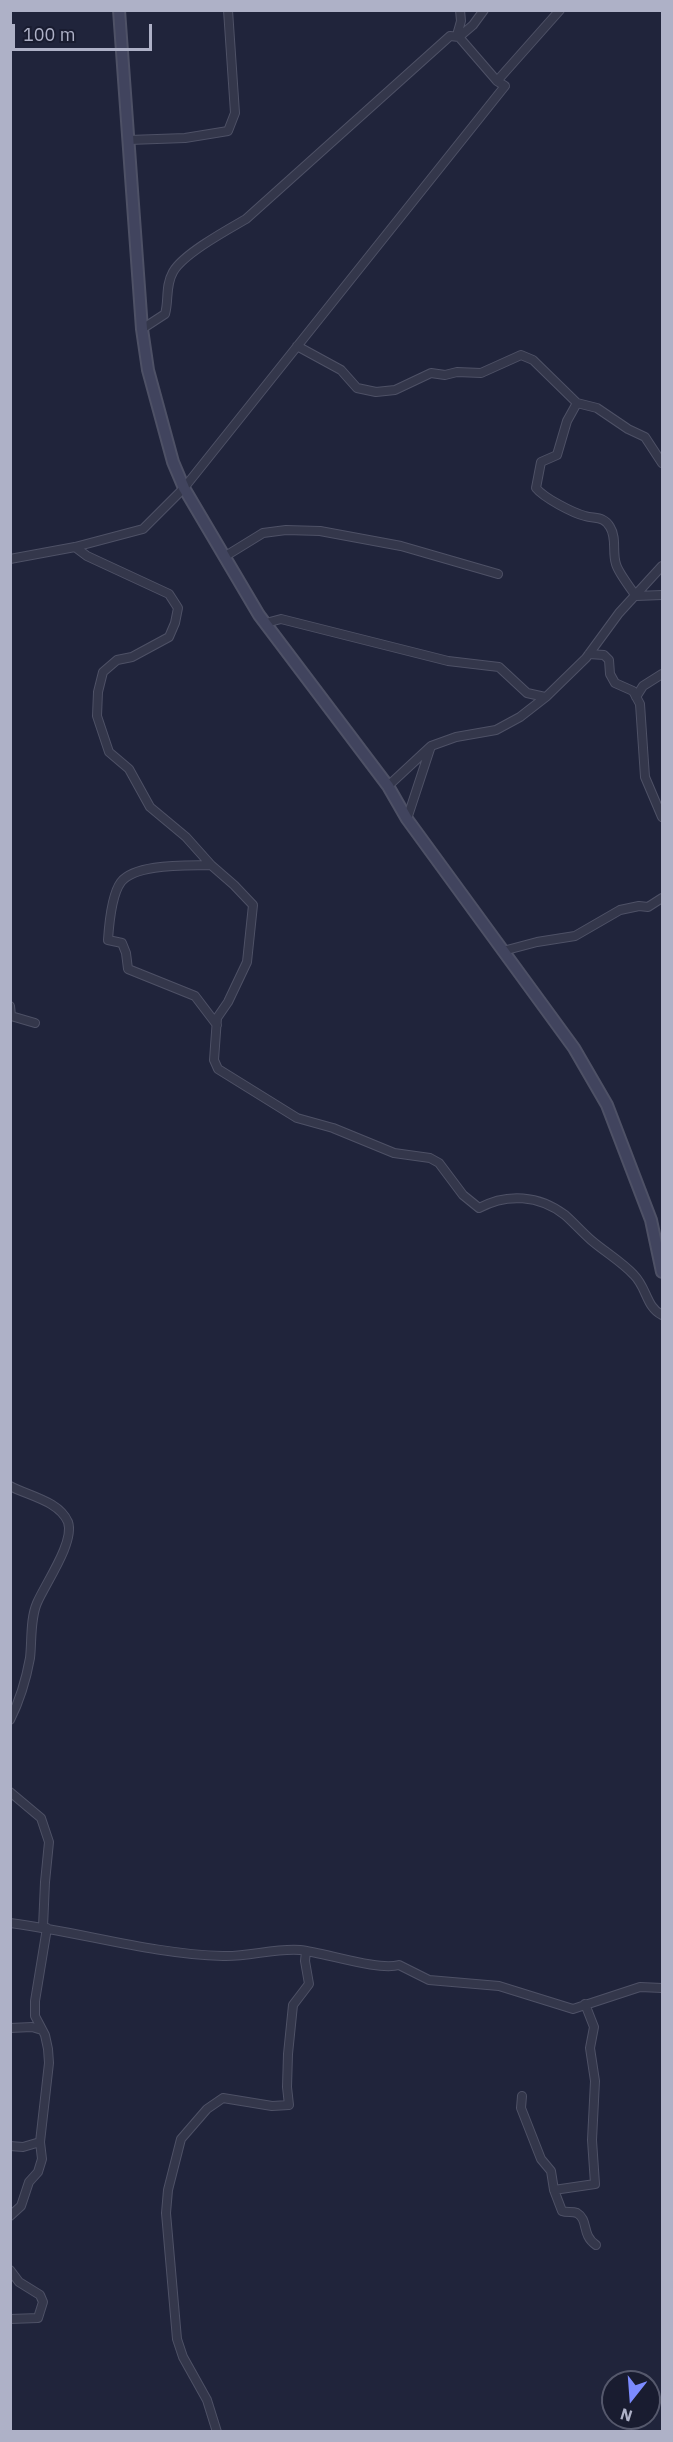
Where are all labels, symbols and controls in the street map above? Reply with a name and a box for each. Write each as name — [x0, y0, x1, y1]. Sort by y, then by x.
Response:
scale bar — [15, 12, 154, 50]
text: 100 m — [23, 23, 75, 46]
north arrow — [601, 2370, 661, 2430]
text: N — [618, 2404, 635, 2427]

